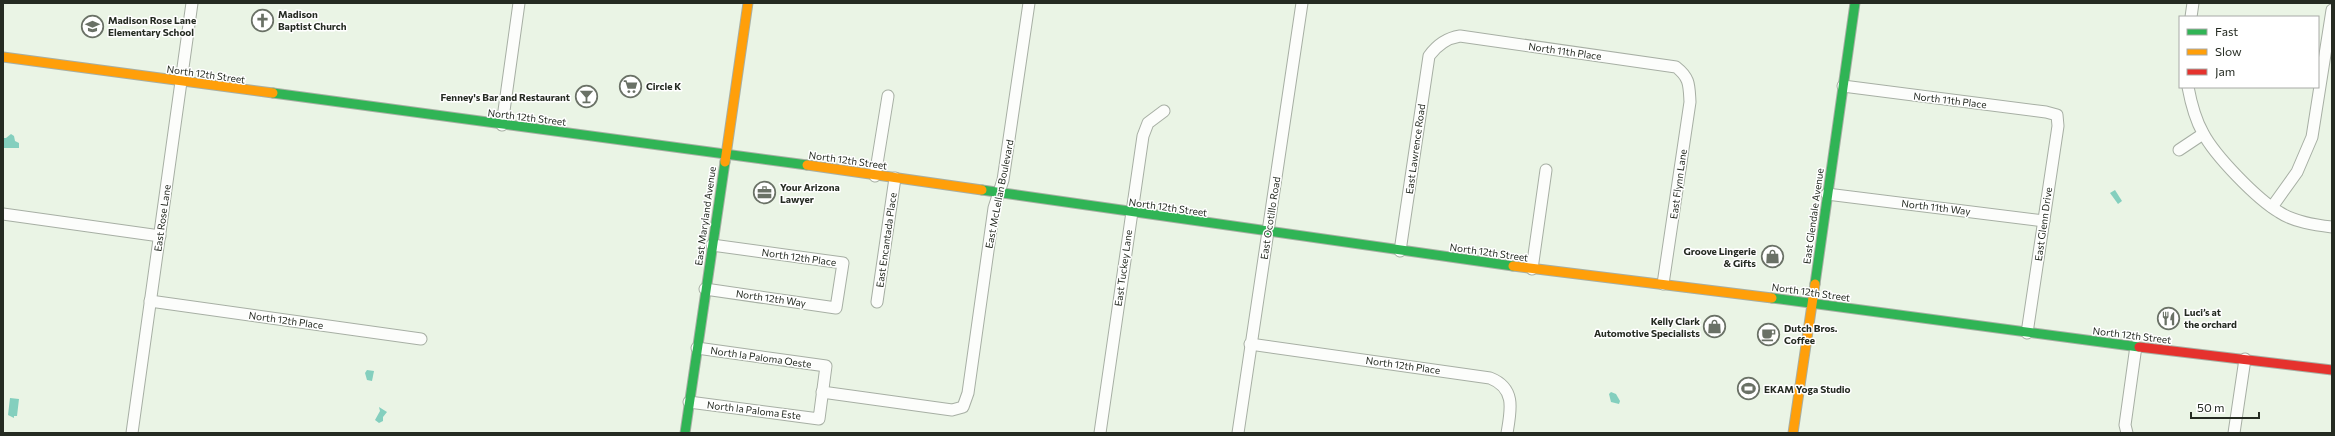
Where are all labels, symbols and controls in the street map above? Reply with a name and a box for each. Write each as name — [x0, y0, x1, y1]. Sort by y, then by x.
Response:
church icon: Madison Baptist Church — [250, 7, 276, 33]
place label: Madison Baptist Church — [278, 8, 347, 32]
school or university icon: Madison Rose Lane Elementary School — [79, 13, 105, 39]
place label: Madison Rose Lane Elementary School — [108, 14, 196, 38]
legend — [2179, 16, 2319, 88]
text: Fast — [2215, 24, 2238, 38]
street label: North 11th Place — [1528, 40, 1602, 62]
text: Slow — [2215, 44, 2242, 58]
street label: North 12th Street — [166, 63, 246, 85]
text: Jam — [2215, 64, 2235, 79]
supermarket icon: Circle K — [618, 73, 644, 99]
place label: Circle K — [646, 80, 681, 92]
bar icon: Fenney's Bar and Restaurant — [573, 84, 599, 110]
street label: North 11th Place — [1913, 90, 1987, 110]
place label: Fenney's Bar and Restaurant — [440, 91, 570, 103]
street label: East Lawrence Road — [1403, 103, 1427, 195]
street label: North 12th Street — [487, 106, 567, 128]
street label: East McLellan Boulevard — [983, 138, 1015, 249]
street label: East Flynn Lane — [1667, 148, 1689, 220]
street label: North 12th Street — [808, 149, 888, 171]
street label: East Maryland Avenue — [692, 166, 718, 266]
street label: East Glendale Avenue — [1800, 167, 1826, 265]
street label: East Ocotillo Road — [1258, 175, 1283, 260]
office icon: Your Arizona Lawyer — [752, 180, 778, 206]
place label: Your Arizona Lawyer — [780, 181, 840, 205]
street label: East Rose Lane — [151, 184, 173, 252]
street label: East Glenn Drive — [2032, 186, 2054, 262]
street label: East Encantada Place — [873, 192, 899, 288]
street label: North 12th Street — [1128, 196, 1208, 218]
street label: North 11th Way — [1901, 197, 1971, 217]
street label: East Tuckey Lane — [1112, 229, 1134, 307]
street label: North 12th Street — [1449, 241, 1529, 263]
shop icon: Groove Lingerie & Gifts — [1759, 244, 1785, 270]
place label: Groove Lingerie & Gifts — [1683, 245, 1756, 269]
street label: North 12th Place — [761, 246, 837, 268]
street label: North 12th Street — [1771, 281, 1851, 303]
street label: North 12th Way — [735, 287, 807, 309]
restaurant icon: Luci’s at the orchard — [2156, 305, 2182, 331]
place label: Luci’s at the orchard — [2184, 306, 2237, 330]
street label: North 12th Place — [248, 309, 324, 331]
shop icon: Kelly Clark Automotive Specialists — [1702, 314, 1728, 340]
place label: Kelly Clark Automotive Specialists — [1594, 315, 1700, 339]
cafe icon: Dutch Bros. Coffee — [1755, 321, 1781, 347]
place label: Dutch Bros. Coffee — [1784, 322, 1838, 346]
street label: North 12th Street — [2092, 324, 2172, 346]
street label: North la Paloma Oeste — [710, 344, 812, 370]
street label: North 12th Place — [1365, 354, 1441, 376]
sports icon: EKAM Yoga Studio — [1735, 376, 1761, 402]
place label: EKAM Yoga Studio — [1764, 383, 1851, 395]
scale bar — [2191, 394, 2259, 420]
street label: North la Paloma Este — [706, 398, 802, 422]
text: 50 m — [2197, 400, 2225, 414]

